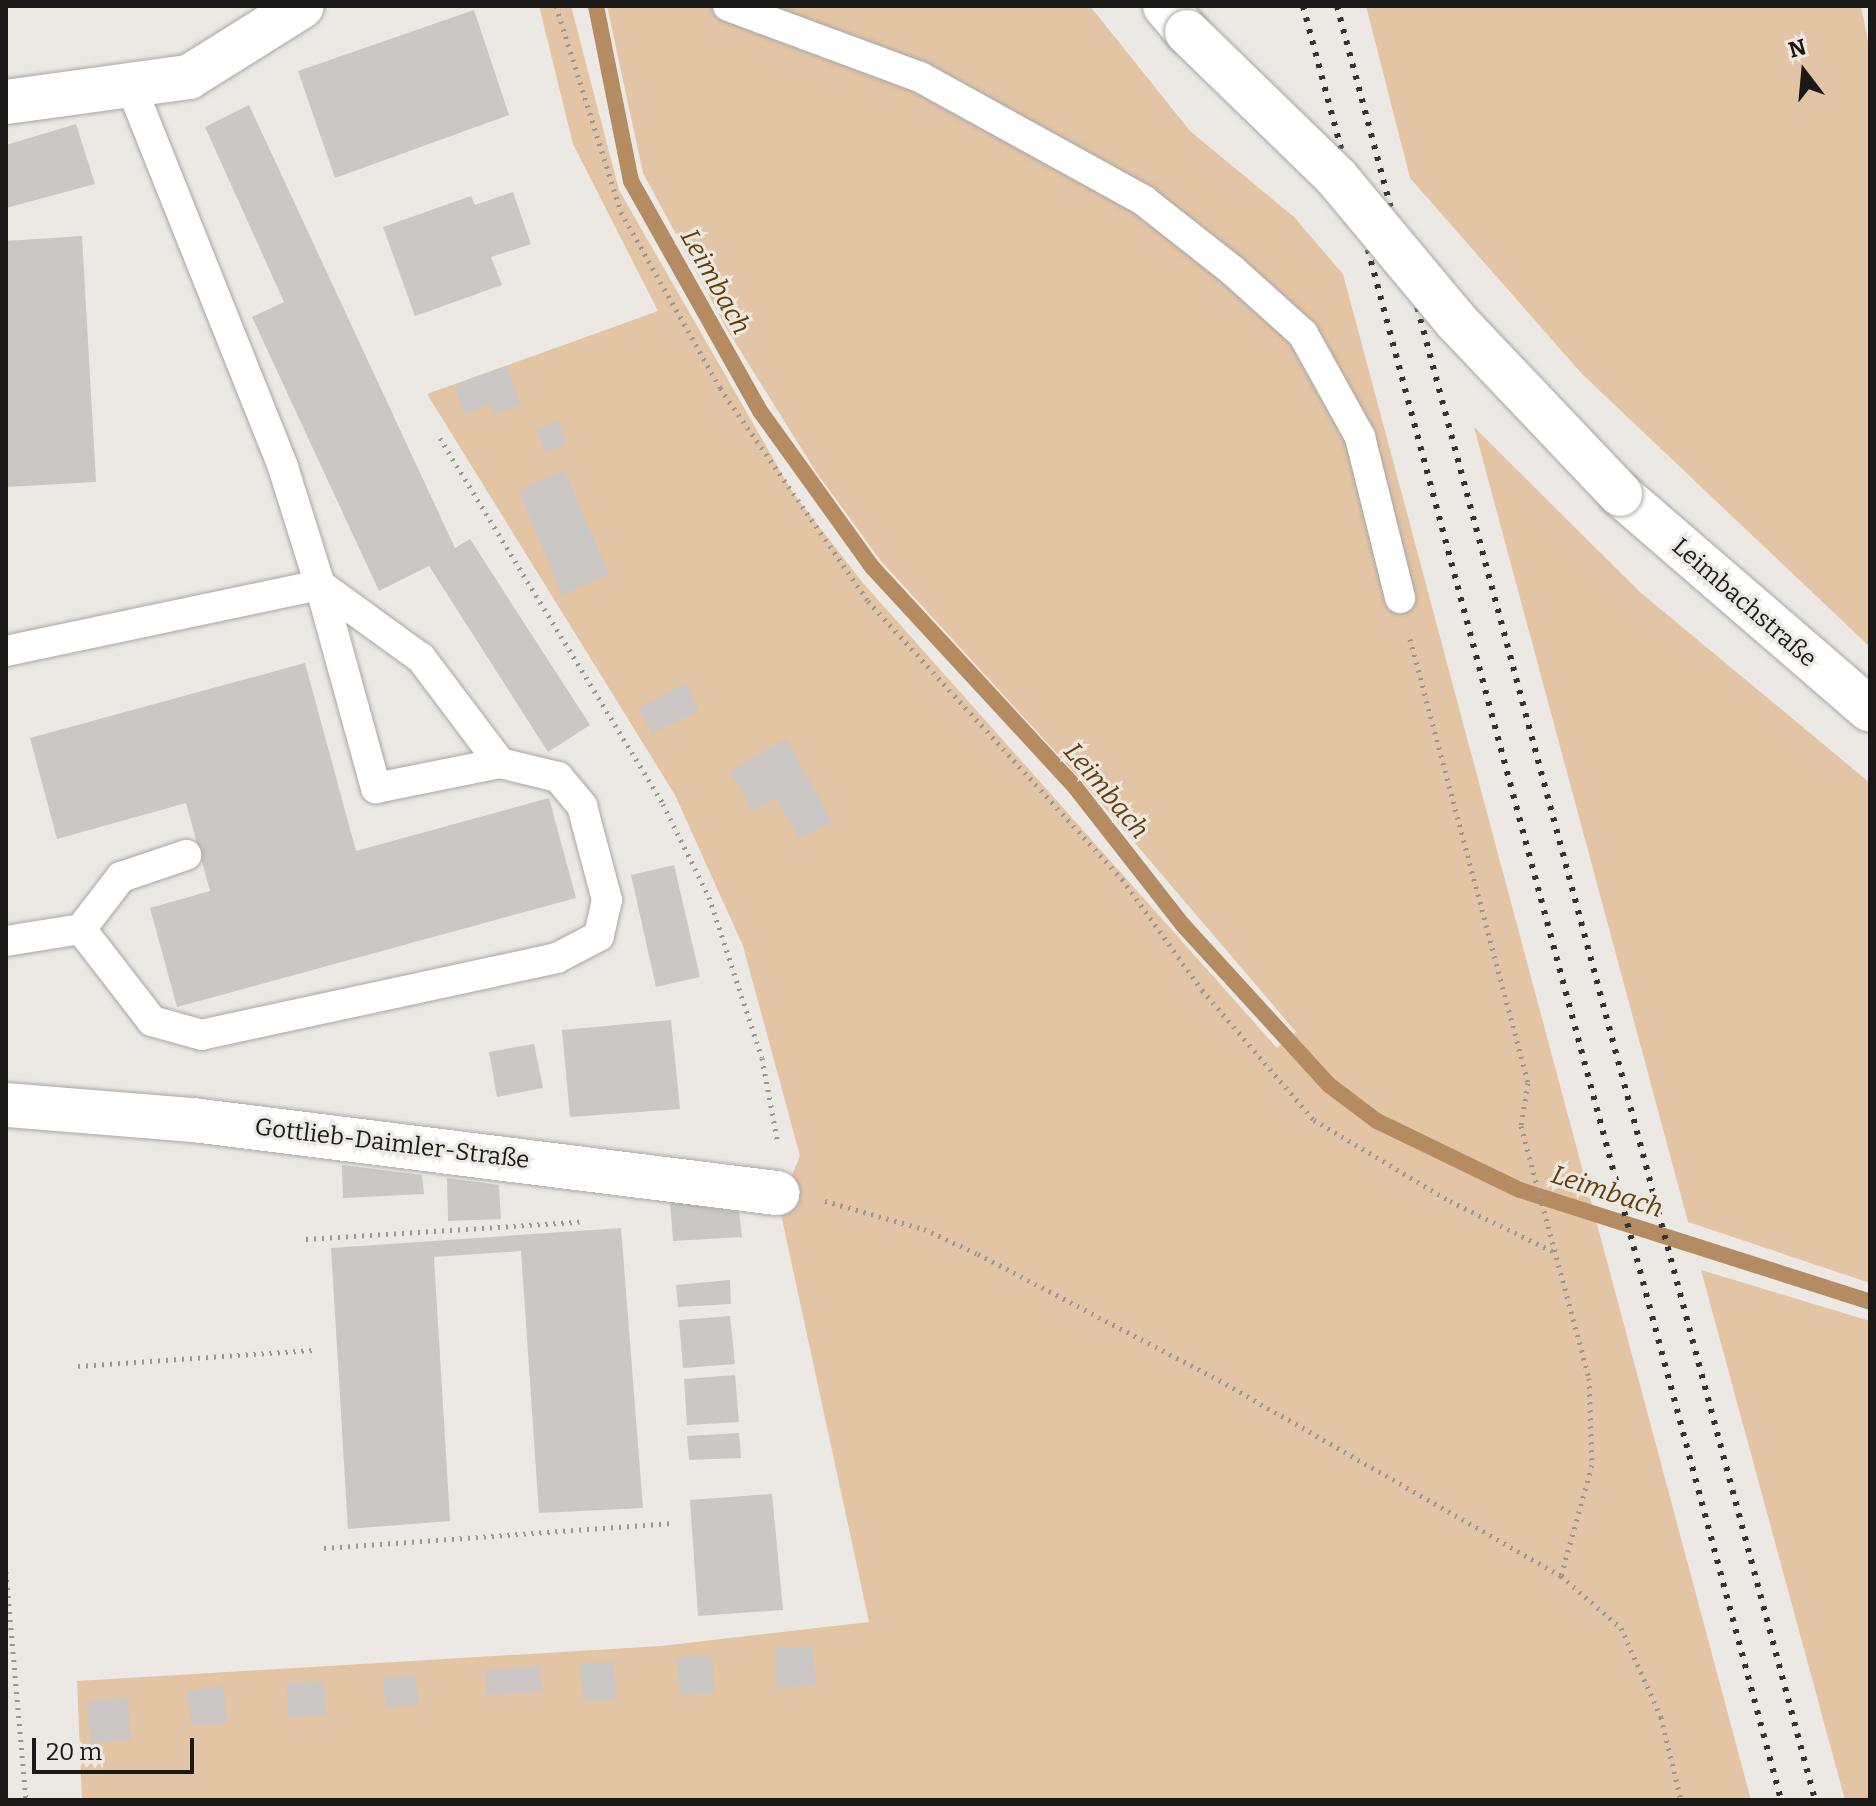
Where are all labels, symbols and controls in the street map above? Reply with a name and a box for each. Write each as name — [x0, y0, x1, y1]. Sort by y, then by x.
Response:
north arrow — [1764, 32, 1844, 112]
text: N — [1785, 33, 1809, 64]
water label: Leimbach — [673, 224, 757, 340]
street label: Leimbachstraße — [1666, 533, 1822, 673]
water label: Leimbach — [1057, 737, 1155, 845]
street label: Gottlieb-Daimler-Straße — [253, 1113, 531, 1175]
water label: Leimbach — [1547, 1159, 1667, 1225]
scale bar — [36, 1722, 198, 1772]
text: 20 m — [46, 1738, 102, 1766]

